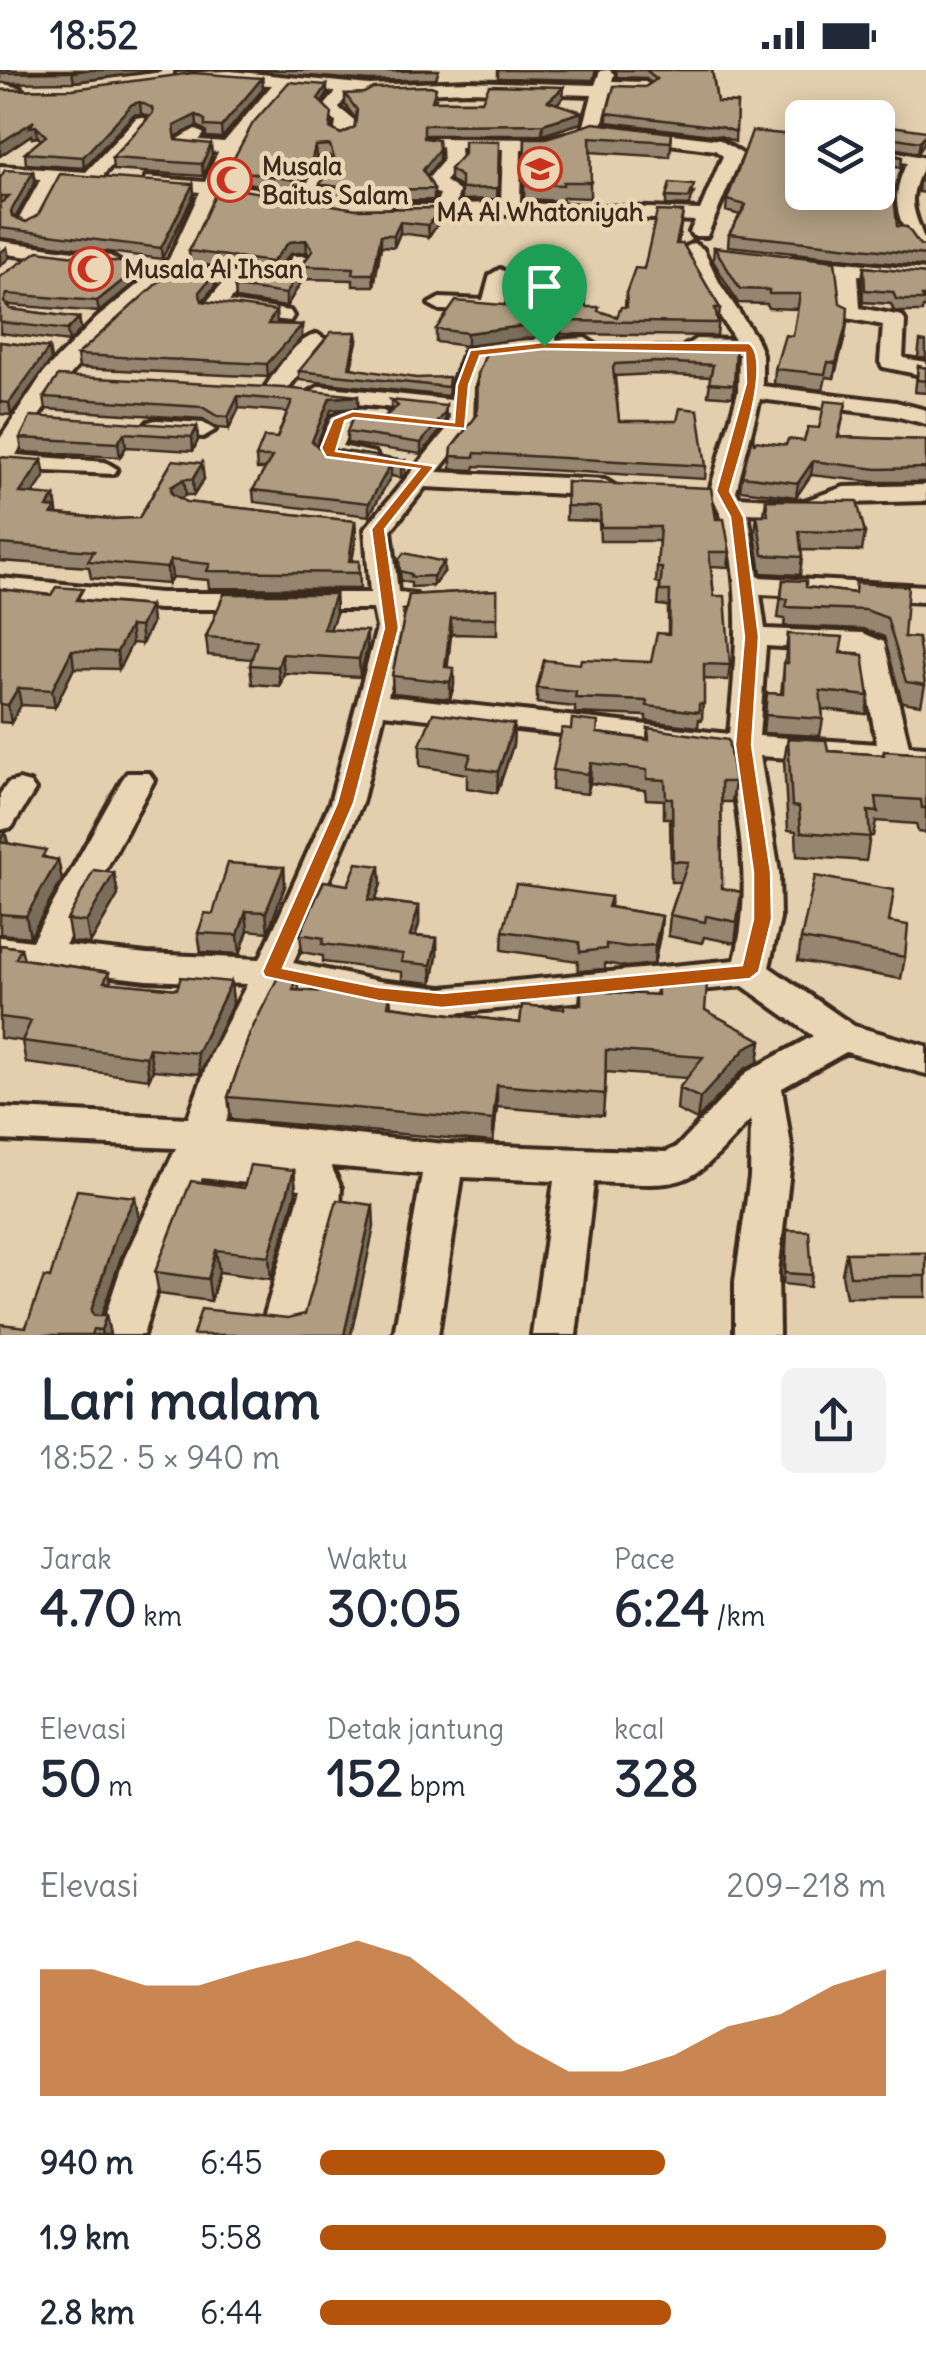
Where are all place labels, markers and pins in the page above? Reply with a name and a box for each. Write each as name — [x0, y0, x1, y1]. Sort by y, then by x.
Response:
school or university icon: MA Al Whatoniyah — [517, 146, 563, 192]
place label: Musala Baitus Salam — [262, 150, 409, 211]
mosque icon: Musala Baitus Salam — [207, 157, 253, 203]
place label: MA Al Whatoniyah — [437, 196, 643, 228]
pin — [502, 244, 587, 347]
mosque icon: Musala Al Ihsan — [68, 246, 114, 292]
place label: Musala Al Ihsan — [124, 253, 304, 285]

